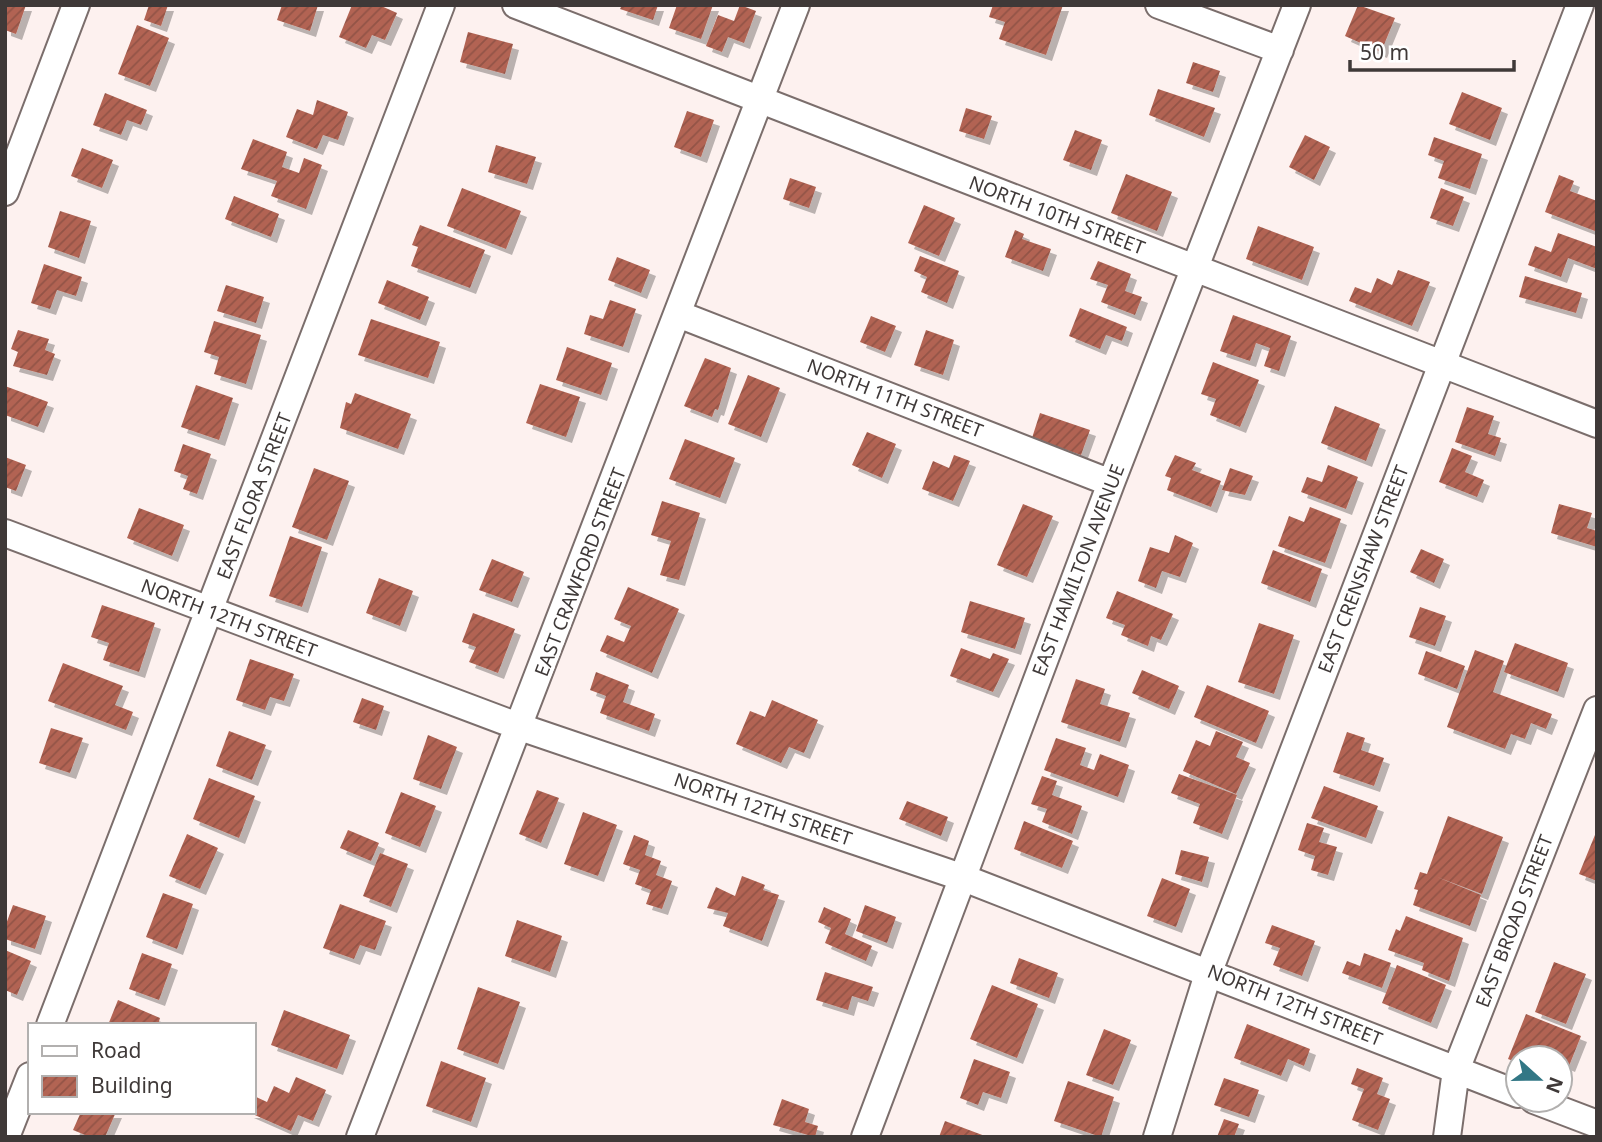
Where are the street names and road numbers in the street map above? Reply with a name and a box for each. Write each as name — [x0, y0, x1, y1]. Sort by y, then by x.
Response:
street label: NORTH 10TH STREET — [965, 169, 1149, 261]
street label: NORTH 11TH STREET — [803, 352, 987, 444]
street label: EAST FLORA STREET — [210, 409, 298, 583]
street label: EAST HAMILTON AVENUE — [1026, 460, 1130, 680]
street label: EAST CRENSHAW STREET — [1311, 461, 1415, 677]
street label: EAST CRAWFORD STREET — [528, 464, 632, 680]
street label: NORTH 12TH STREET — [137, 572, 321, 664]
street label: NORTH 12TH STREET — [671, 766, 856, 852]
street label: EAST BROAD STREET — [1469, 831, 1559, 1011]
street label: NORTH 12TH STREET — [1204, 958, 1387, 1052]

